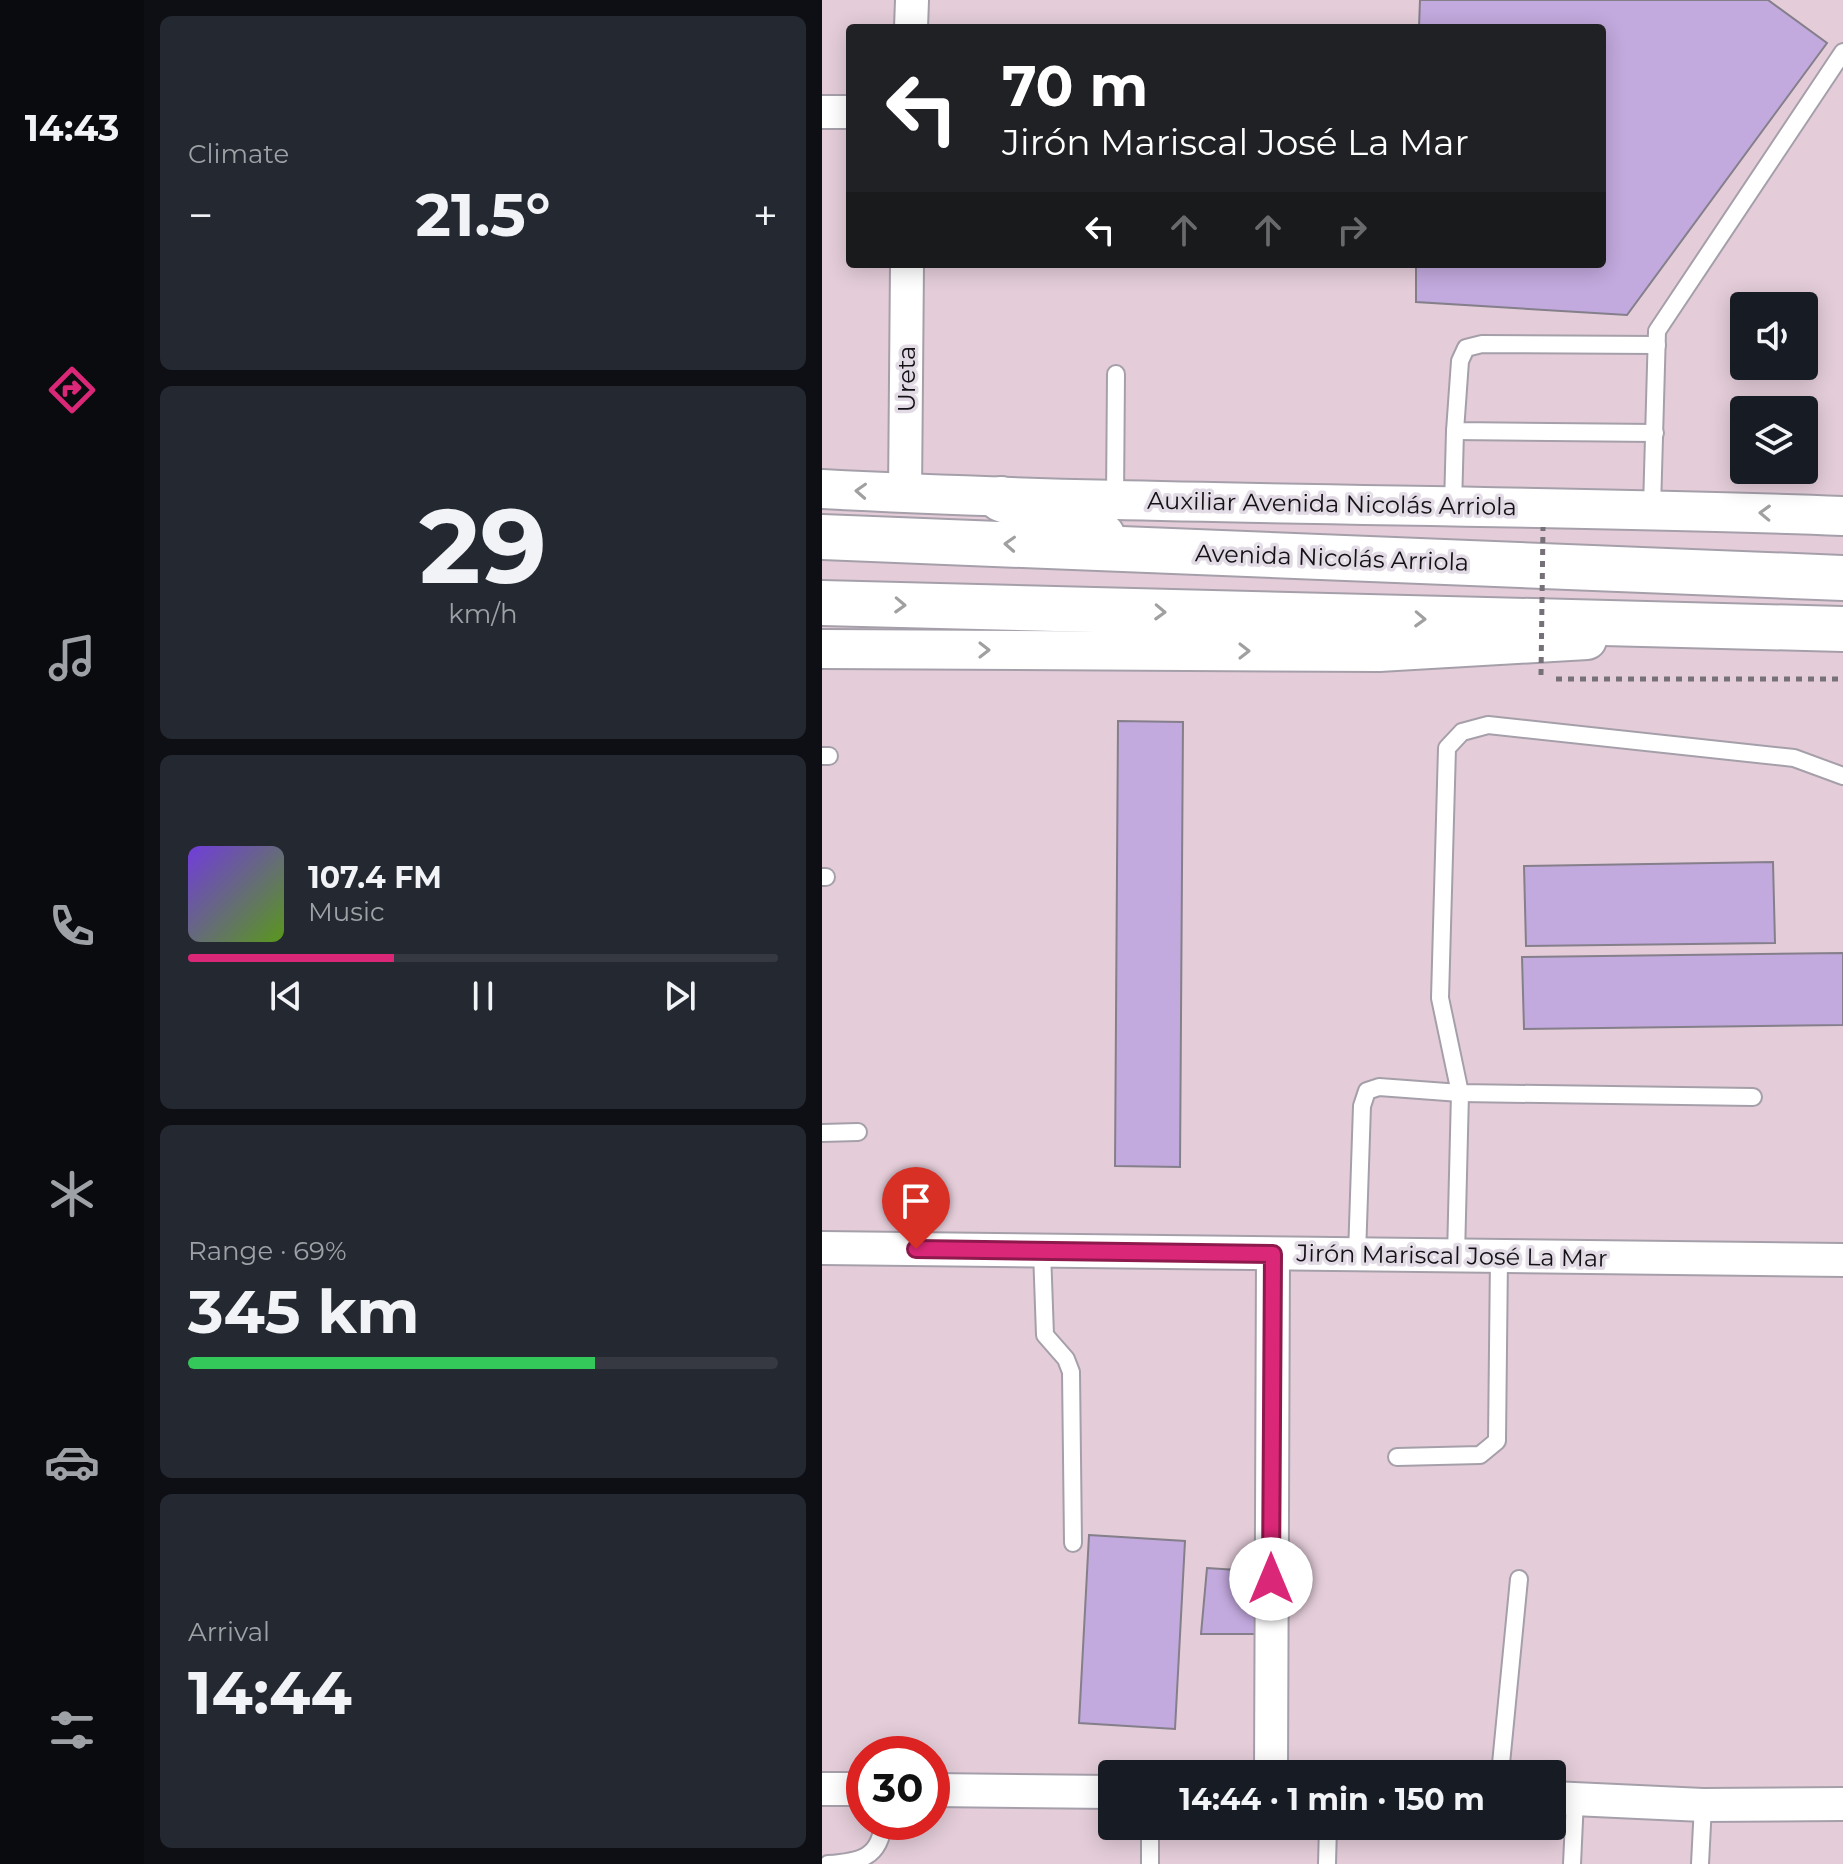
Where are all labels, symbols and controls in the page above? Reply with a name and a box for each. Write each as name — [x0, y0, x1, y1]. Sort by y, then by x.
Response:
text: 70 m — [1002, 52, 1148, 120]
icon: left — [870, 56, 974, 160]
text: 14:43 — [25, 106, 119, 150]
text: Jirón Mariscal José La Mar — [1002, 120, 1469, 164]
text: Climate — [188, 138, 289, 170]
text: 21.5° — [415, 178, 551, 251]
text: − — [188, 188, 213, 242]
text: + — [753, 188, 778, 242]
icon: left — [1078, 208, 1122, 252]
icon: ahead — [1162, 208, 1206, 252]
icon: ahead — [1246, 208, 1290, 252]
icon: right — [1330, 208, 1374, 252]
map controls — [1730, 292, 1818, 484]
button: sound — [1730, 292, 1818, 380]
street label: Ureta — [892, 346, 921, 412]
icon: directions — [44, 362, 100, 418]
button: layers — [1730, 396, 1818, 484]
text: 29 — [419, 482, 547, 609]
one-way arrow — [854, 483, 867, 500]
street label: Auxiliar Avenida Nicolás Arriola — [1147, 486, 1517, 521]
one-way arrow — [1758, 504, 1771, 521]
one-way arrow — [1003, 536, 1016, 553]
street label: Avenida Nicolás Arriola — [1194, 538, 1470, 577]
one-way arrow — [894, 597, 907, 614]
text: km/h — [448, 598, 518, 630]
one-way arrow — [1154, 604, 1167, 621]
one-way arrow — [1414, 610, 1427, 628]
icon: music — [44, 630, 100, 686]
one-way arrow — [978, 641, 991, 659]
one-way arrow — [1238, 643, 1251, 660]
text: 107.4 FM — [308, 859, 442, 896]
text: Music — [308, 896, 385, 928]
icon: phone — [44, 898, 100, 954]
icon: previous — [264, 974, 308, 1018]
icon: pause — [461, 974, 505, 1018]
icon: next — [658, 974, 702, 1018]
icon: climate — [44, 1166, 100, 1222]
pin — [882, 1167, 950, 1249]
icon: arrive — [894, 1179, 938, 1223]
text: Range · 69% — [188, 1235, 347, 1267]
street label: Jirón Mariscal José La Mar — [1295, 1238, 1608, 1273]
text: 345 km — [188, 1275, 420, 1348]
icon: car — [44, 1434, 100, 1490]
position arrow — [1229, 1537, 1313, 1621]
text: Arrival — [188, 1616, 270, 1648]
text: 14:44 — [188, 1656, 352, 1729]
icon: filters — [44, 1702, 100, 1758]
speed limit sign: 30 — [846, 1736, 950, 1840]
text: 14:44 · 1 min · 150 m — [1179, 1781, 1485, 1818]

